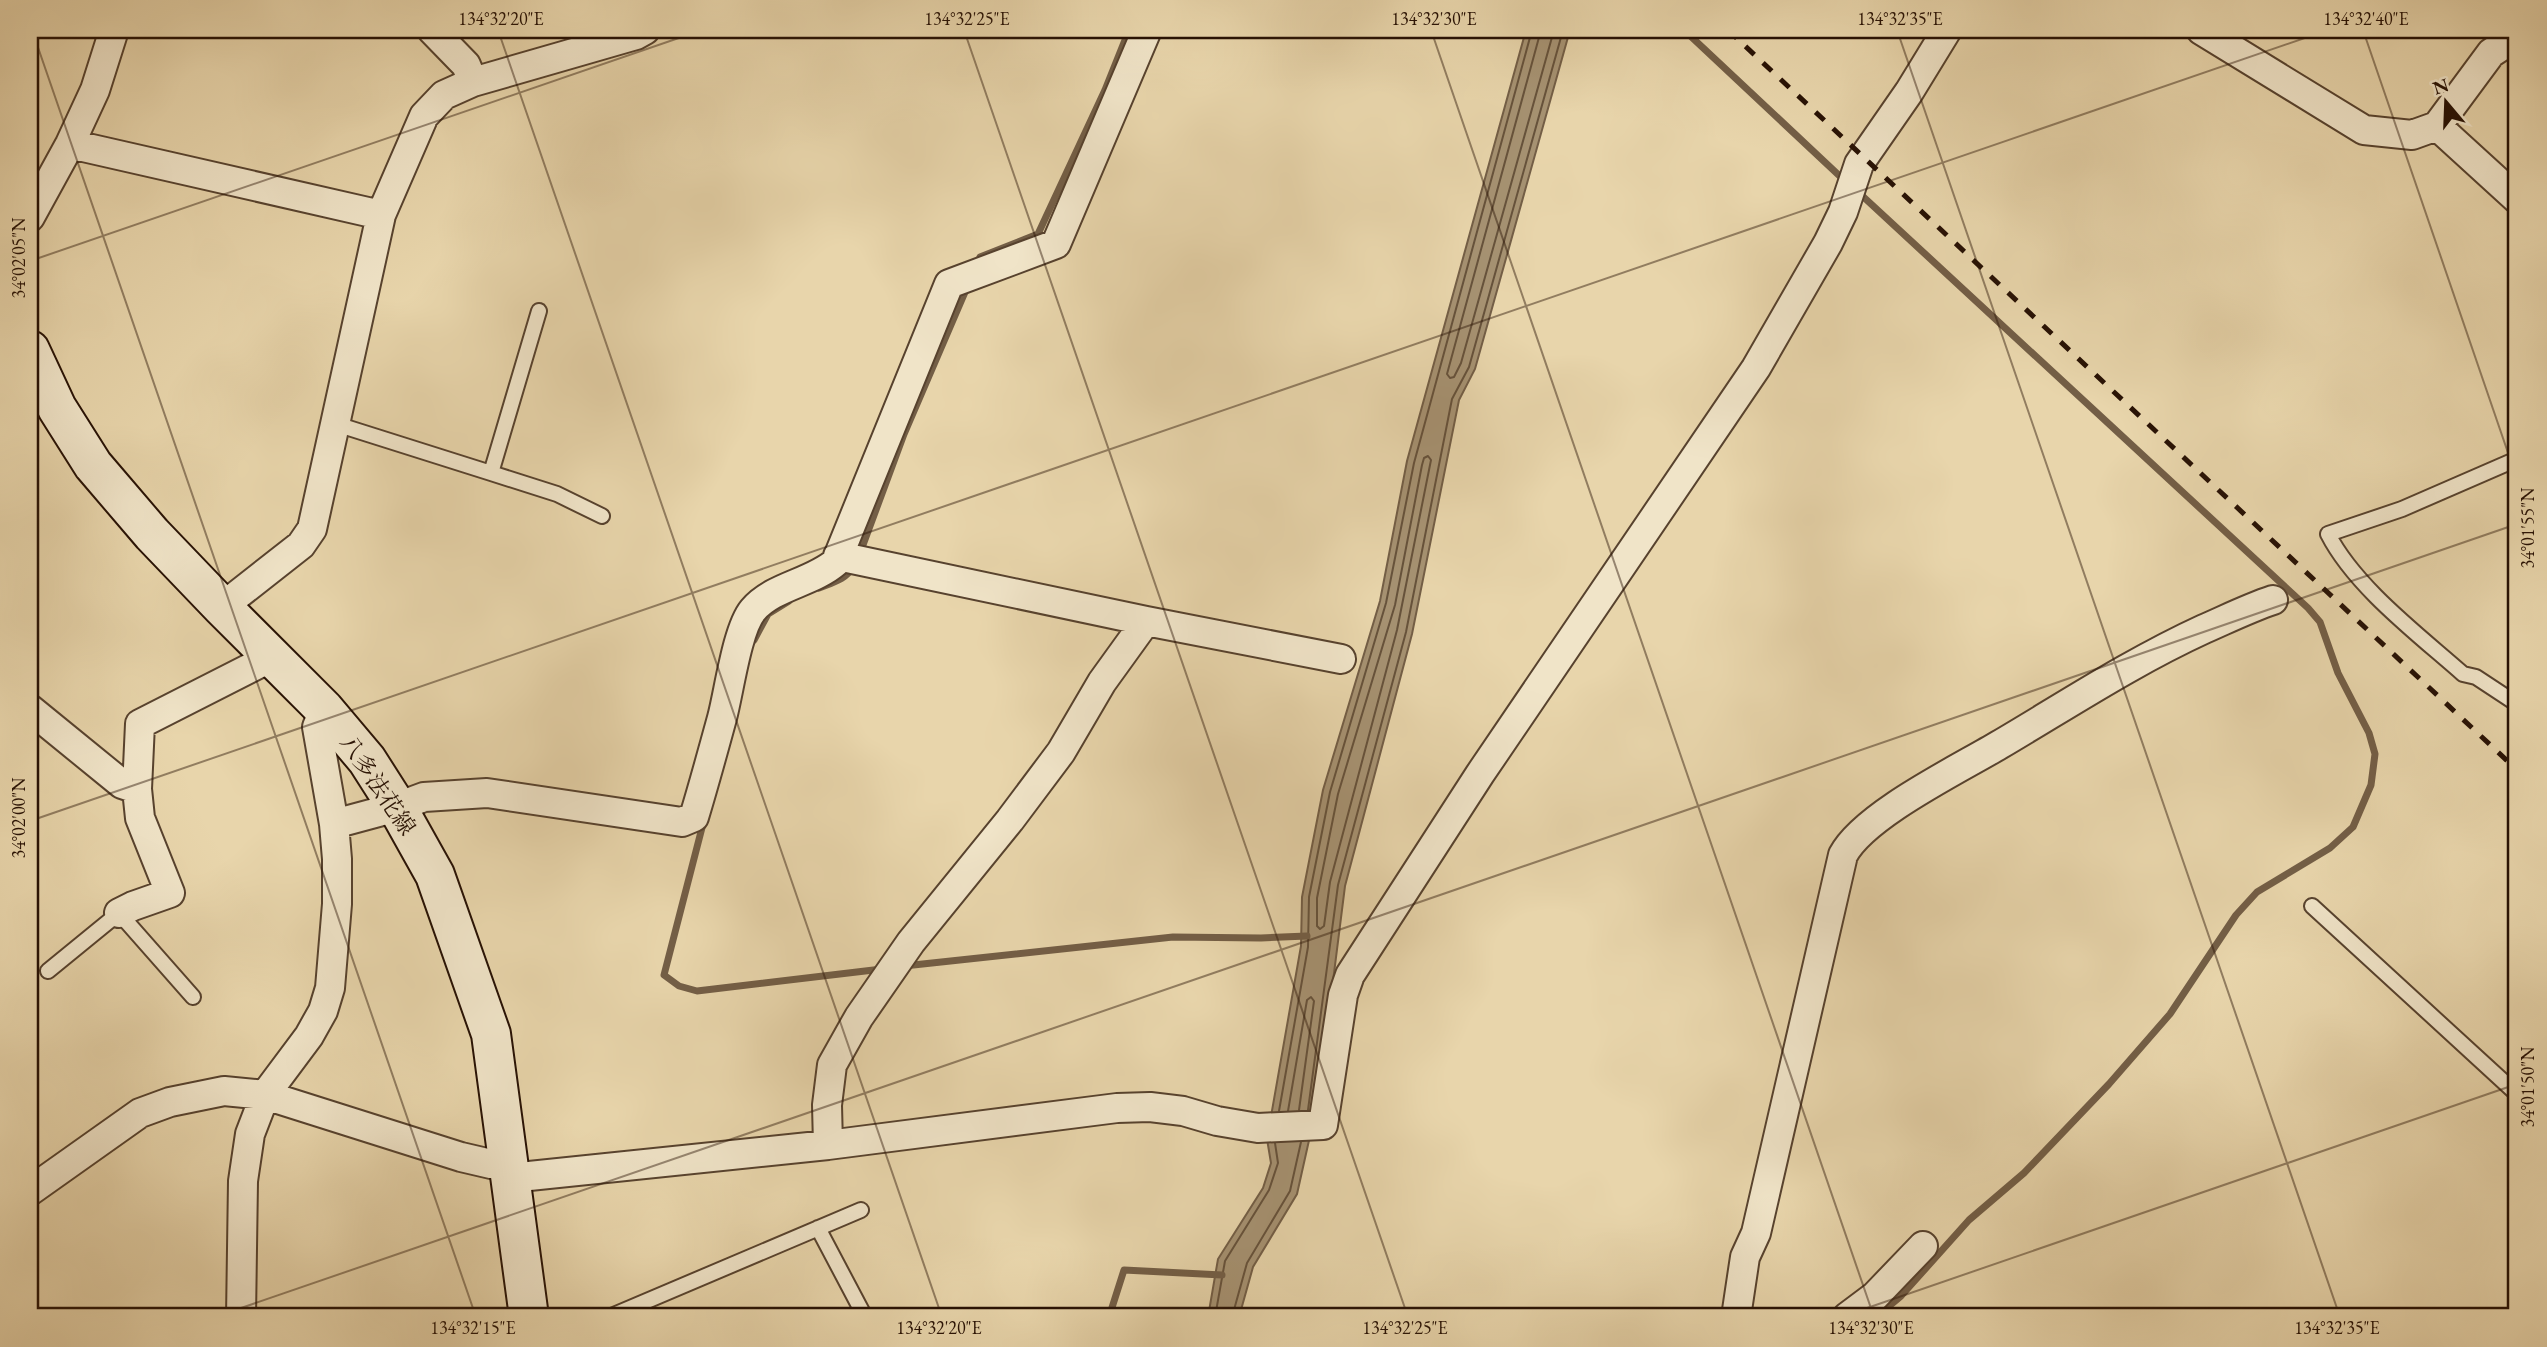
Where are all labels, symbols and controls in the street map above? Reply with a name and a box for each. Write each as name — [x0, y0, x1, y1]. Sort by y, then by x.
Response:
text: 134°32'20"E — [458, 7, 544, 30]
text: 134°32'25"E — [924, 7, 1010, 30]
text: 134°32'30"E — [1391, 7, 1477, 30]
text: 134°32'35"E — [1857, 7, 1943, 30]
text: 134°32'40"E — [2323, 7, 2409, 30]
north arrow — [2410, 66, 2480, 136]
text: N — [2429, 72, 2453, 101]
text: 34°02'05"N — [7, 217, 30, 298]
text: 34°01'55"N — [2516, 487, 2539, 568]
street label: 八多法花線 — [333, 729, 423, 841]
text: 34°02'00"N — [7, 777, 30, 858]
text: 34°01'50"N — [2516, 1046, 2539, 1127]
text: 134°32'15"E — [430, 1316, 516, 1339]
text: 134°32'20"E — [896, 1316, 982, 1339]
text: 134°32'25"E — [1362, 1316, 1448, 1339]
text: 134°32'30"E — [1828, 1316, 1914, 1339]
text: 134°32'35"E — [2294, 1316, 2380, 1339]

